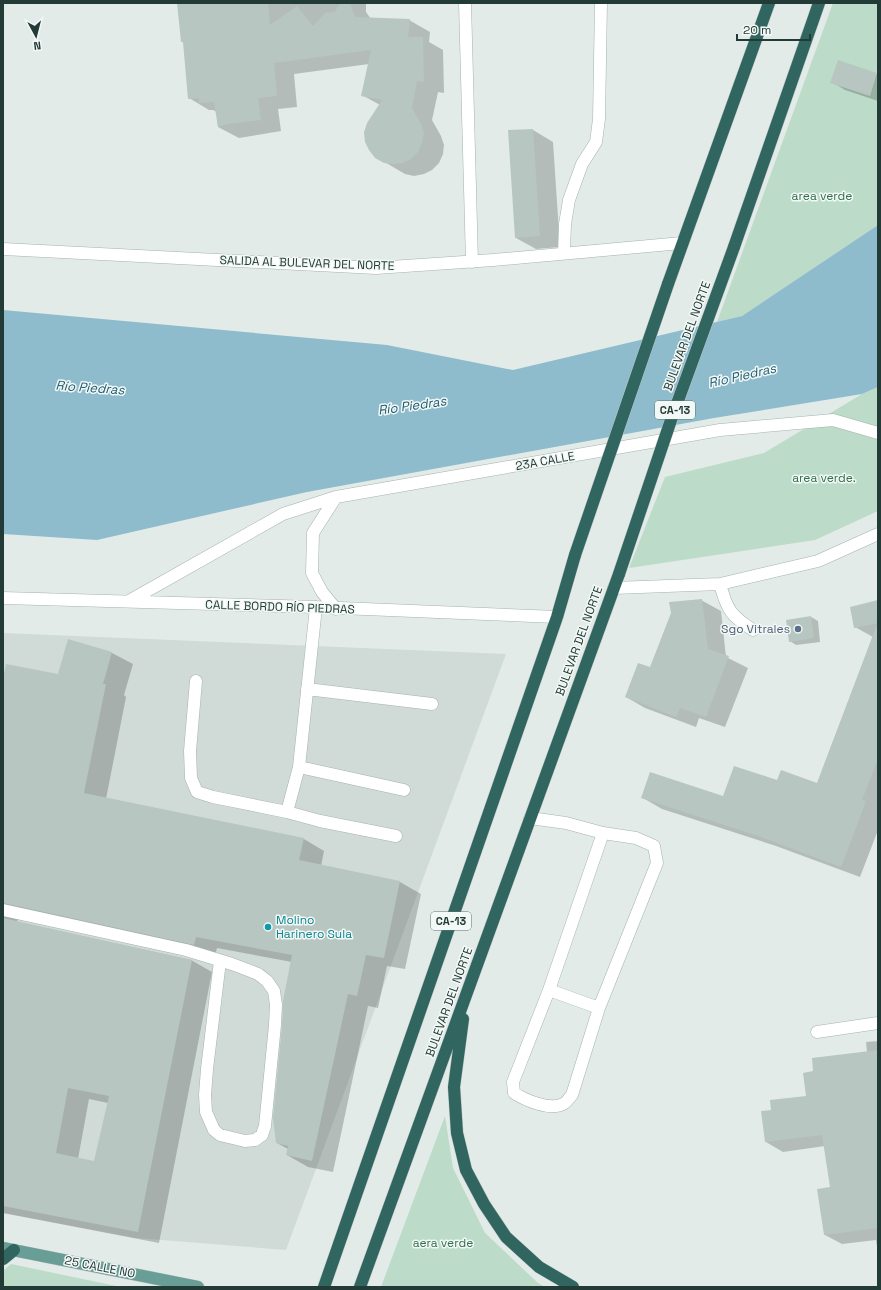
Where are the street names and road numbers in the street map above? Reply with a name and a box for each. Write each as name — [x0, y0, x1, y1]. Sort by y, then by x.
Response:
street label: SALIDA AL BULEVAR DEL NORTE — [219, 252, 395, 274]
street label: BULEVAR DEL NORTE — [660, 279, 714, 393]
road number: CA-13 — [655, 401, 695, 419]
street label: 23A CALLE — [514, 448, 576, 474]
street label: BULEVAR DEL NORTE — [552, 584, 606, 698]
street label: CALLE BORDO RÍO PIEDRAS — [205, 596, 355, 618]
road number: CA-13 — [431, 912, 471, 930]
street label: BULEVAR DEL NORTE — [422, 945, 476, 1059]
street label: 25 CALLE NO — [63, 1252, 137, 1282]

